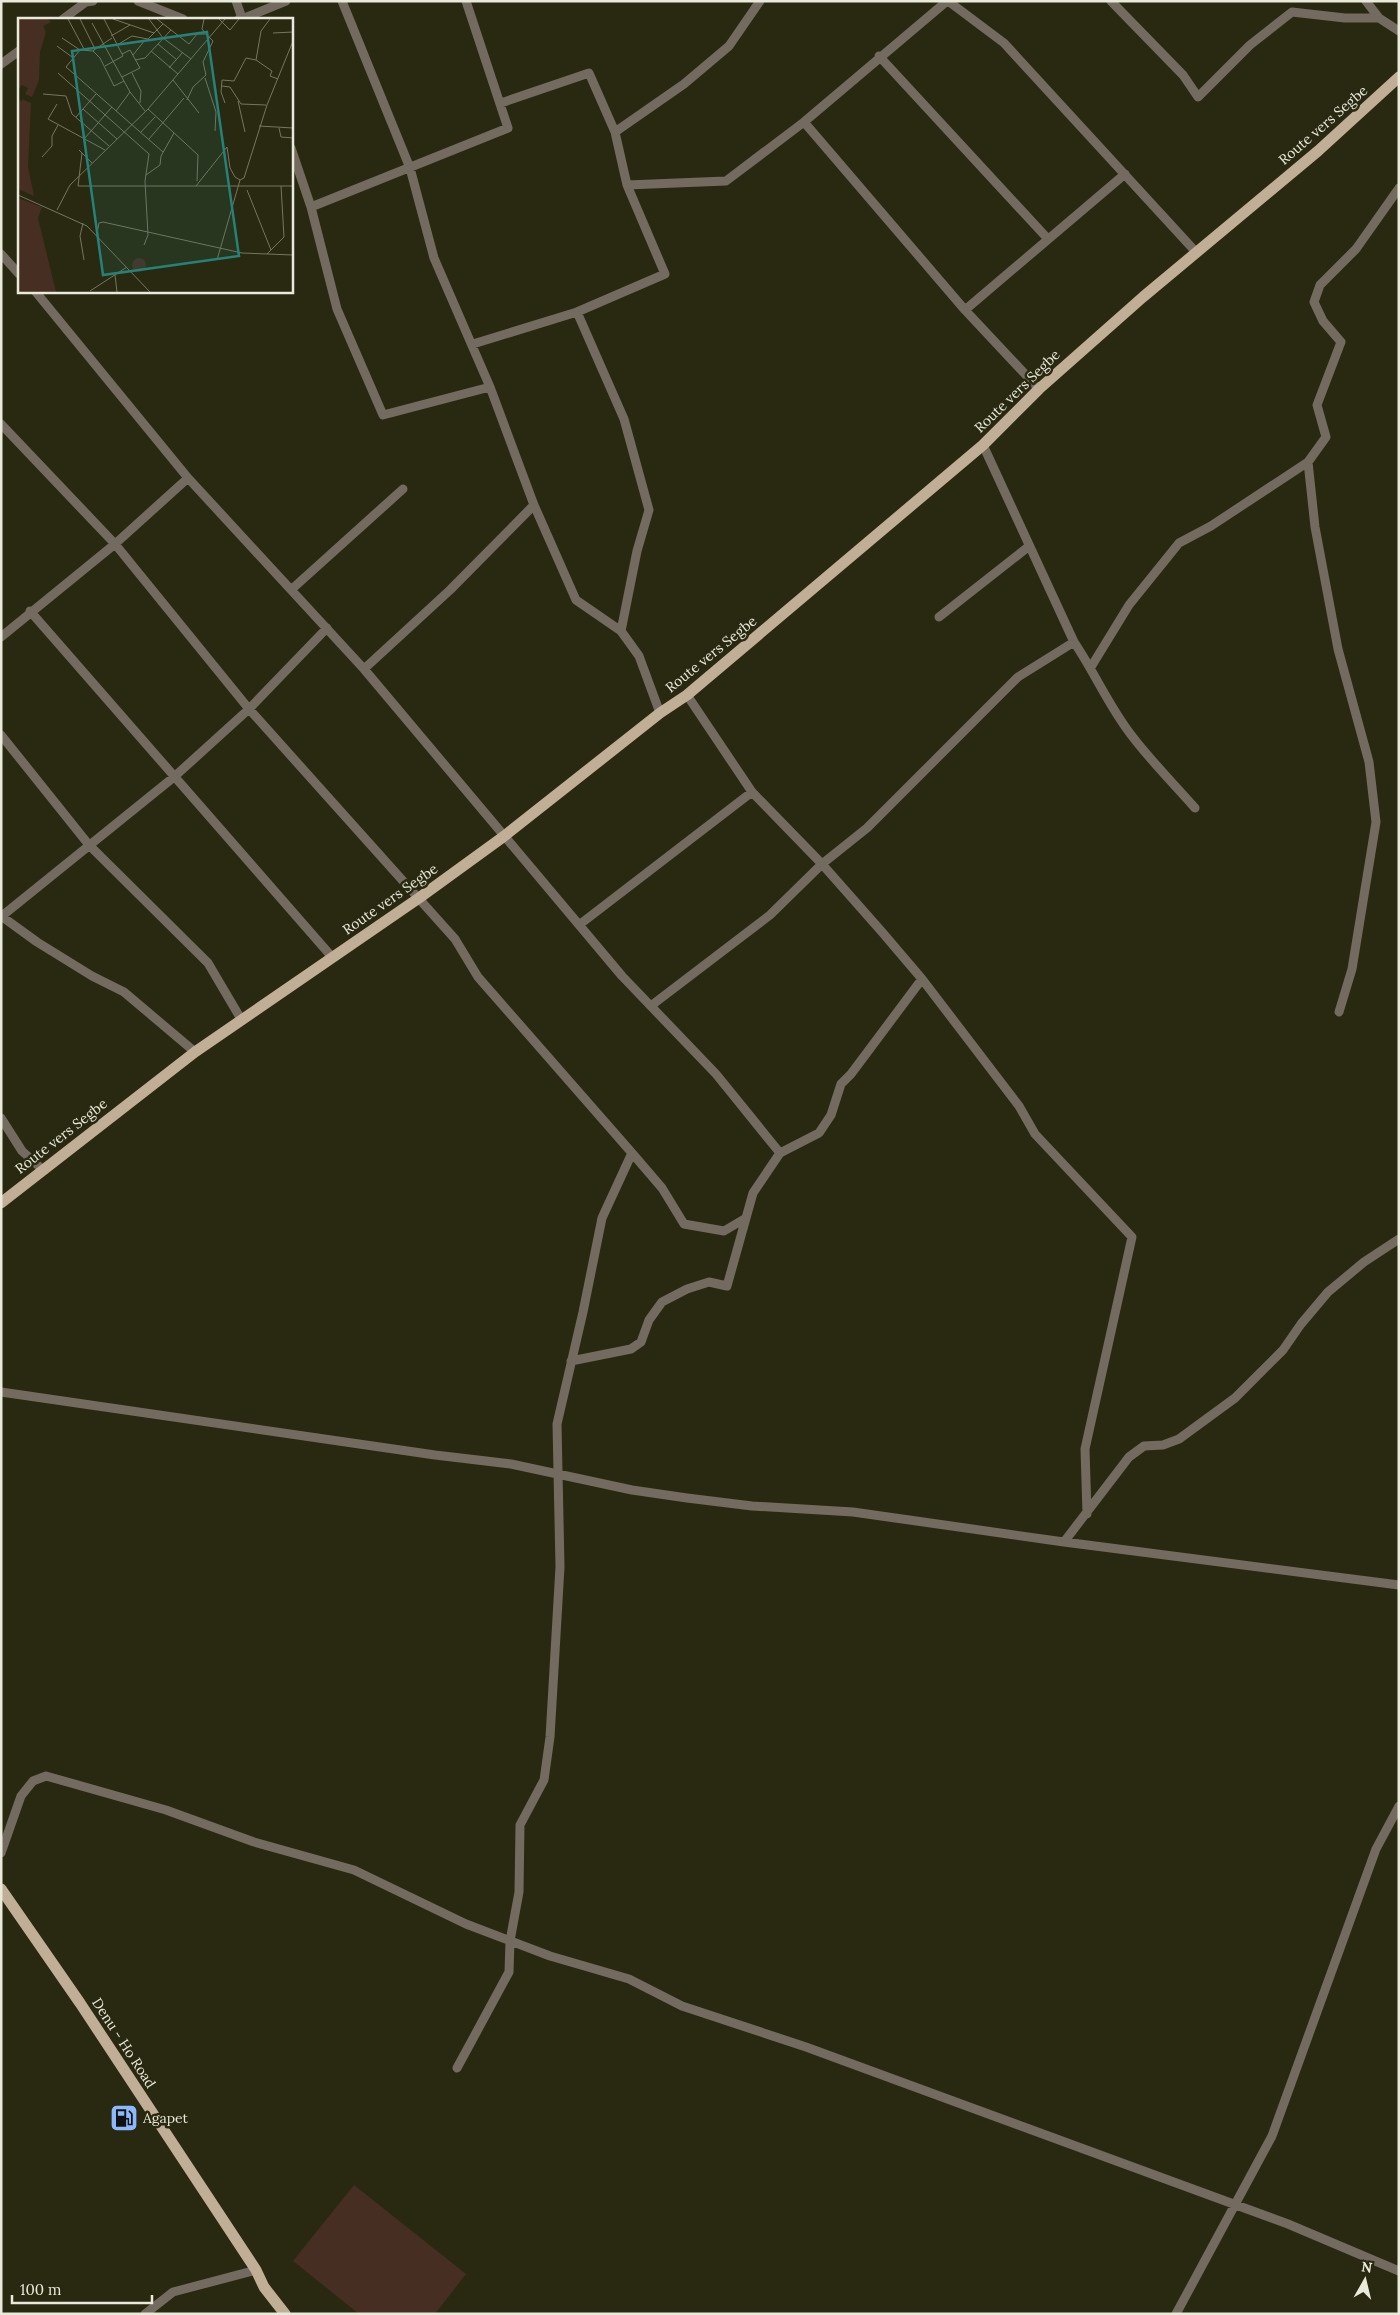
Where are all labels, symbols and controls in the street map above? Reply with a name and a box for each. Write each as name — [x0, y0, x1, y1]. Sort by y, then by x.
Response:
inset map — [18, 18, 292, 292]
street label: Route vers Segbe — [1275, 81, 1372, 169]
street label: Route vers Segbe — [970, 345, 1064, 436]
street label: Route vers Segbe — [662, 611, 761, 696]
street label: Route vers Segbe — [339, 859, 441, 939]
street label: Route vers Segbe — [11, 1094, 111, 1178]
street label: Denu - Ho Road — [88, 1994, 160, 2092]
fuel station icon: Agapet — [109, 2103, 139, 2133]
place label: Agapet — [142, 2109, 189, 2127]
north arrow — [1340, 2255, 1390, 2305]
text: N — [1360, 2257, 1374, 2277]
scale bar — [12, 2272, 152, 2304]
text: 100 m — [20, 2280, 61, 2299]

